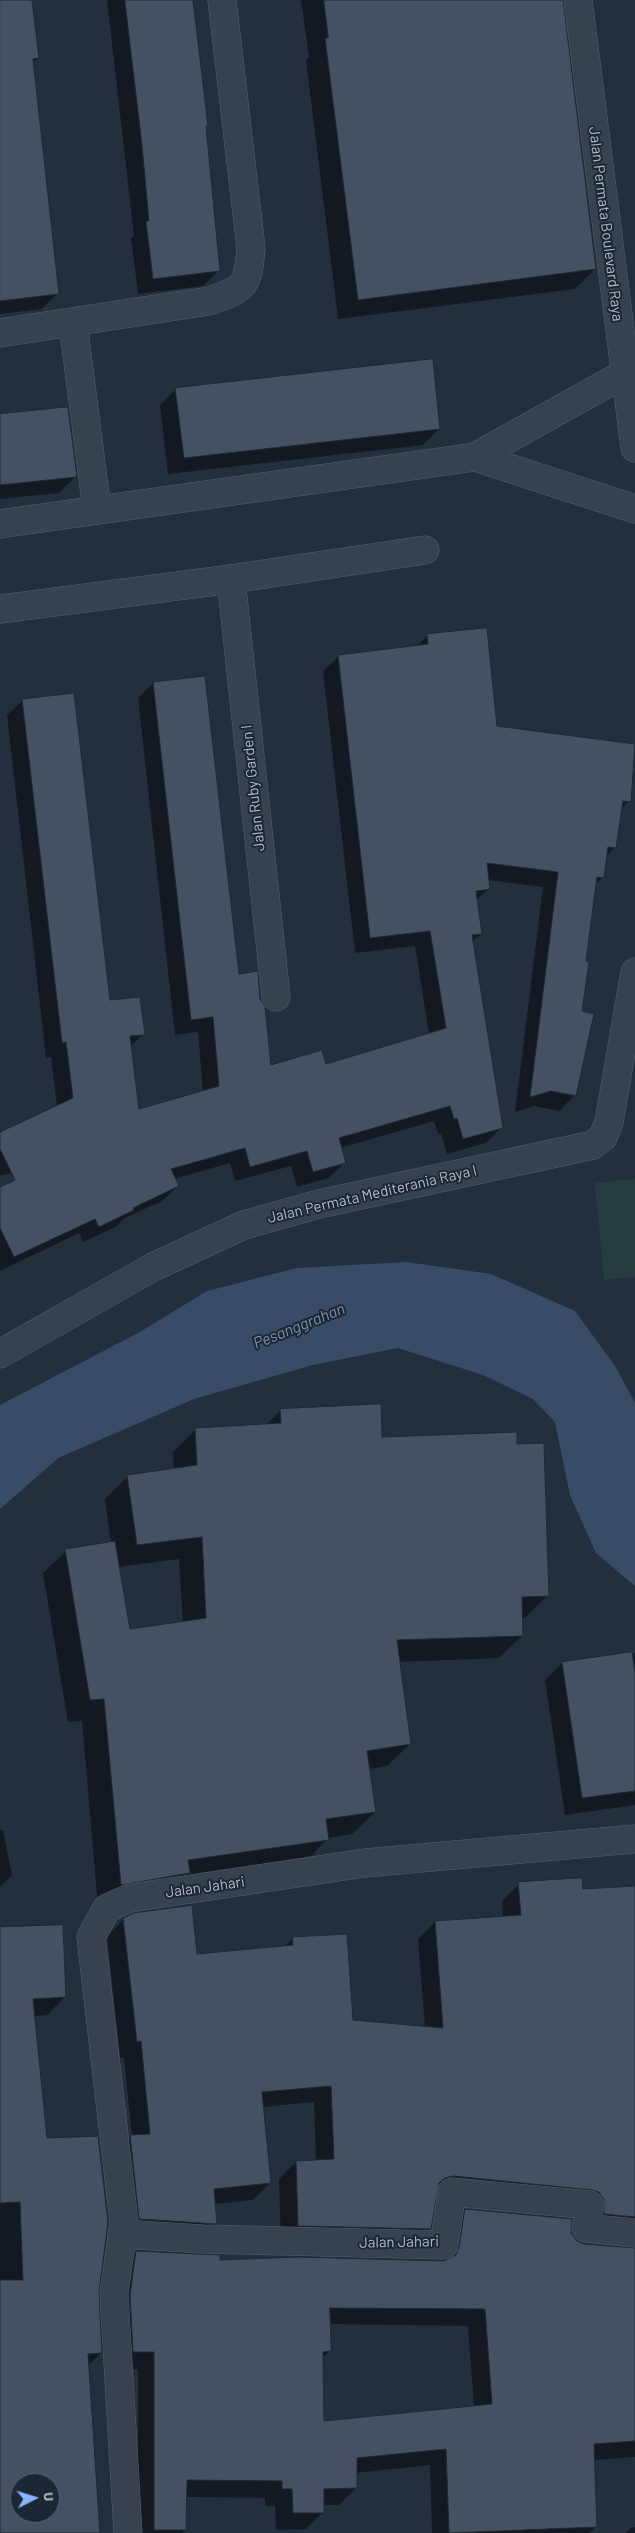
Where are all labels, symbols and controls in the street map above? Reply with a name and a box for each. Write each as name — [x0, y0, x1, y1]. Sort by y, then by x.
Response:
street label: Jalan Permata Boulevard Raya — [585, 126, 627, 322]
street label: Jalan Ruby Garden I — [237, 724, 269, 852]
street label: Jalan Permata Mediterania Raya I — [266, 1161, 478, 1227]
water label: Pesanggrahan — [250, 1299, 348, 1353]
street label: Jalan Jahari — [164, 1873, 246, 1901]
street label: Jalan Jahari — [359, 2232, 439, 2252]
north arrow — [10, 2473, 60, 2523]
text: U — [41, 2492, 58, 2502]

